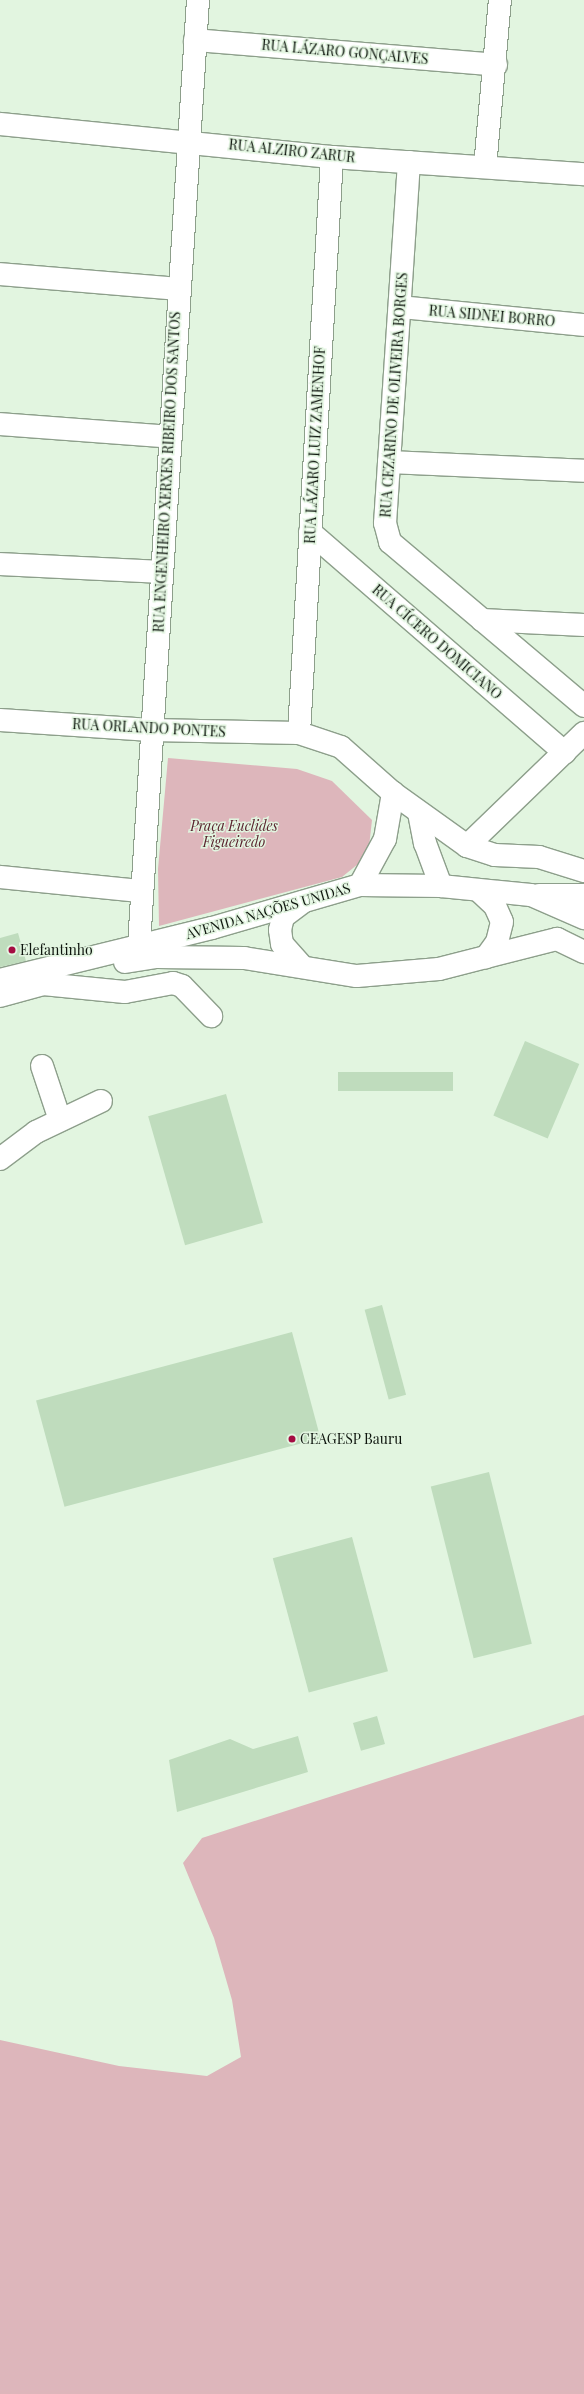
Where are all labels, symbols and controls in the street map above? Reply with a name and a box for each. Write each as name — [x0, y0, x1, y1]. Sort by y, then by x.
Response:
street label: RUA LÁZARO GONÇALVES — [261, 36, 429, 68]
street label: RUA ALZIRO ZARUR — [228, 136, 356, 166]
street label: RUA CEZARINO DE OLIVEIRA BORGES — [377, 272, 411, 518]
street label: RUA SIDNEI BORRO — [428, 302, 556, 330]
street label: RUA ENGENHEIRO XERXES RIBEIRO DOS SANTOS — [150, 311, 184, 633]
street label: RUA LÁZARO LUIZ ZAMENHOF — [301, 346, 329, 544]
street label: RUA CÍCERO DOMICIANO — [369, 581, 505, 703]
street label: RUA ORLANDO PONTES — [72, 716, 226, 740]
park label: Praça Euclides Figueiredo — [190, 818, 278, 850]
street label: AVENIDA NAÇÕES UNIDAS — [184, 879, 352, 943]
place label: Elefantinho — [20, 942, 93, 958]
marker: Elefantinho — [7, 945, 17, 955]
place label: CEAGESP Bauru — [300, 1431, 403, 1447]
marker: CEAGESP Bauru — [287, 1434, 297, 1444]

